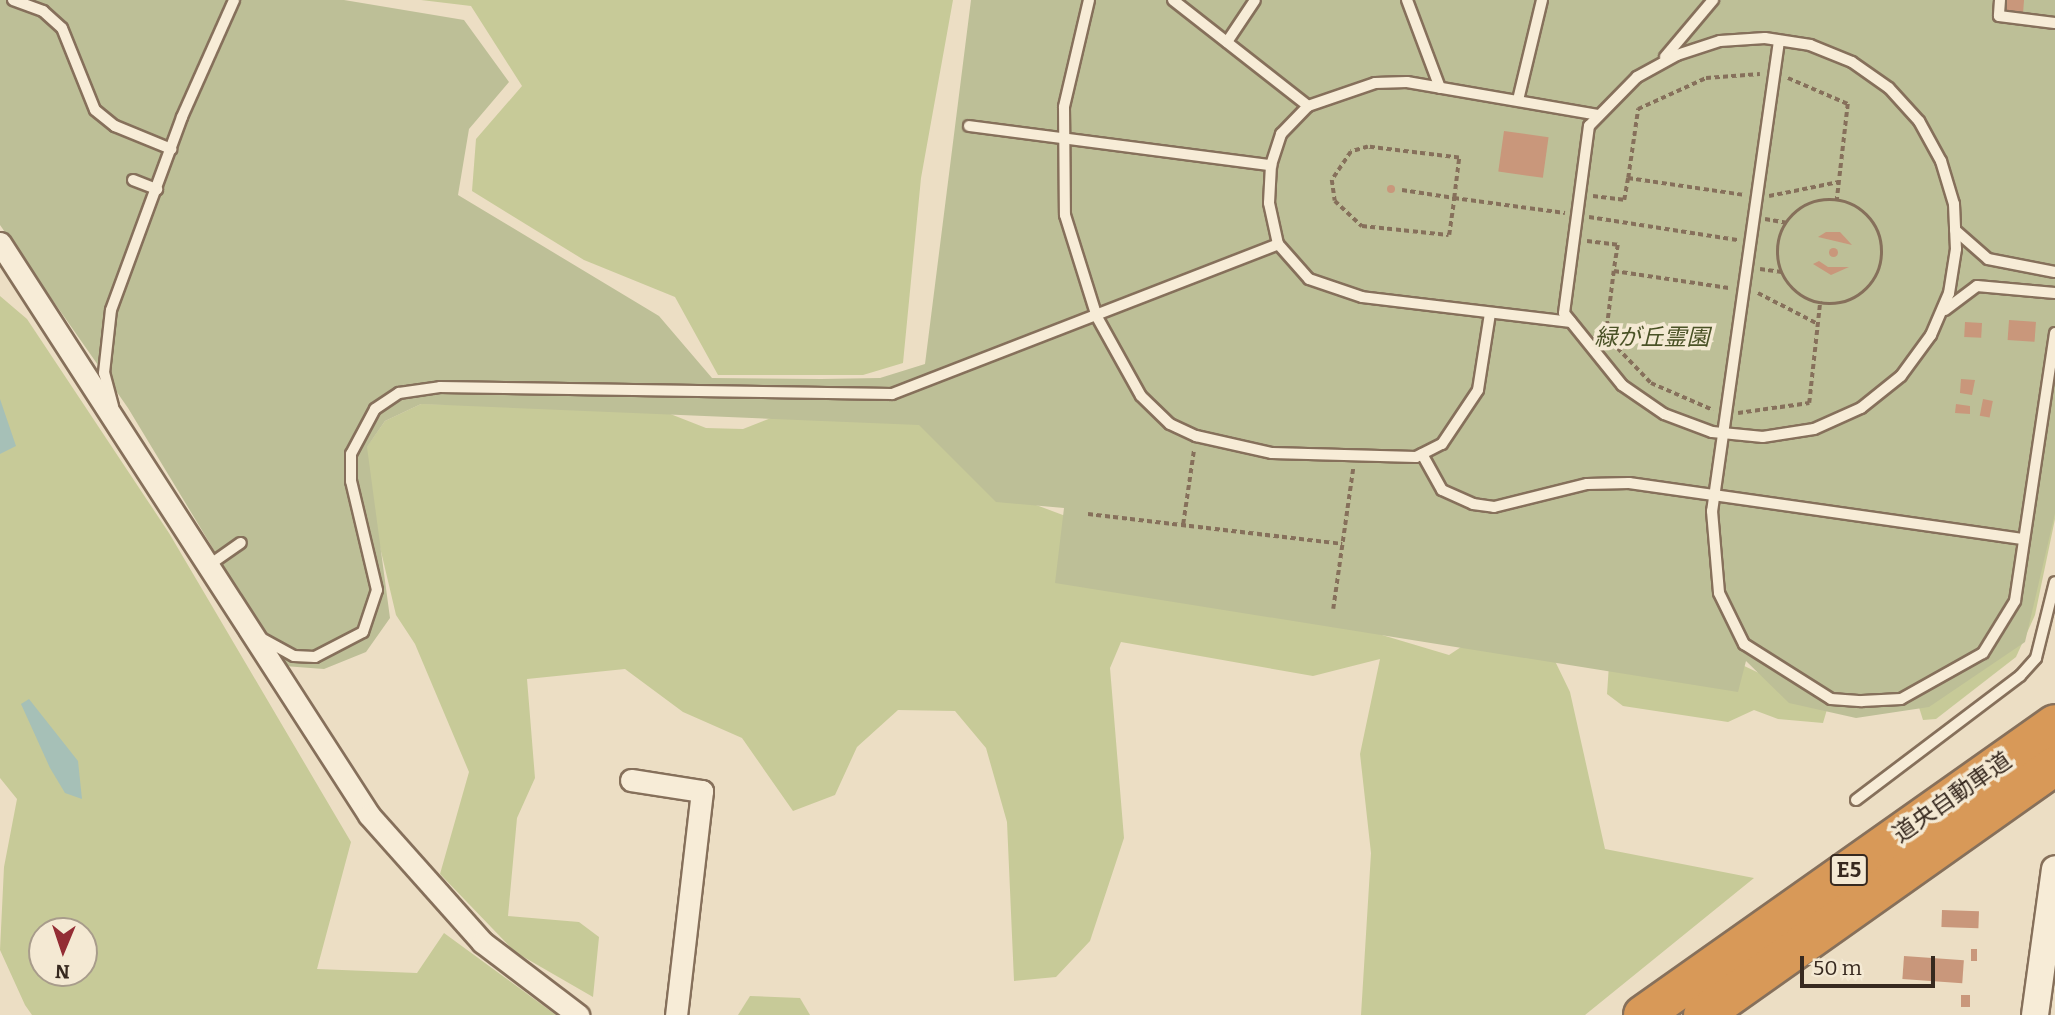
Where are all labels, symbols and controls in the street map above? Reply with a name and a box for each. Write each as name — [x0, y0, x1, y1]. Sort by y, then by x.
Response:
park label: 緑が丘霊園 — [1595, 323, 1709, 351]
street label: 道央自動車道 — [1888, 746, 2016, 848]
road number: E5 — [1830, 852, 1868, 888]
north arrow — [28, 917, 98, 987]
scale bar — [1803, 942, 1938, 986]
text: 50 m — [1813, 955, 1862, 981]
text: N — [55, 960, 70, 983]

